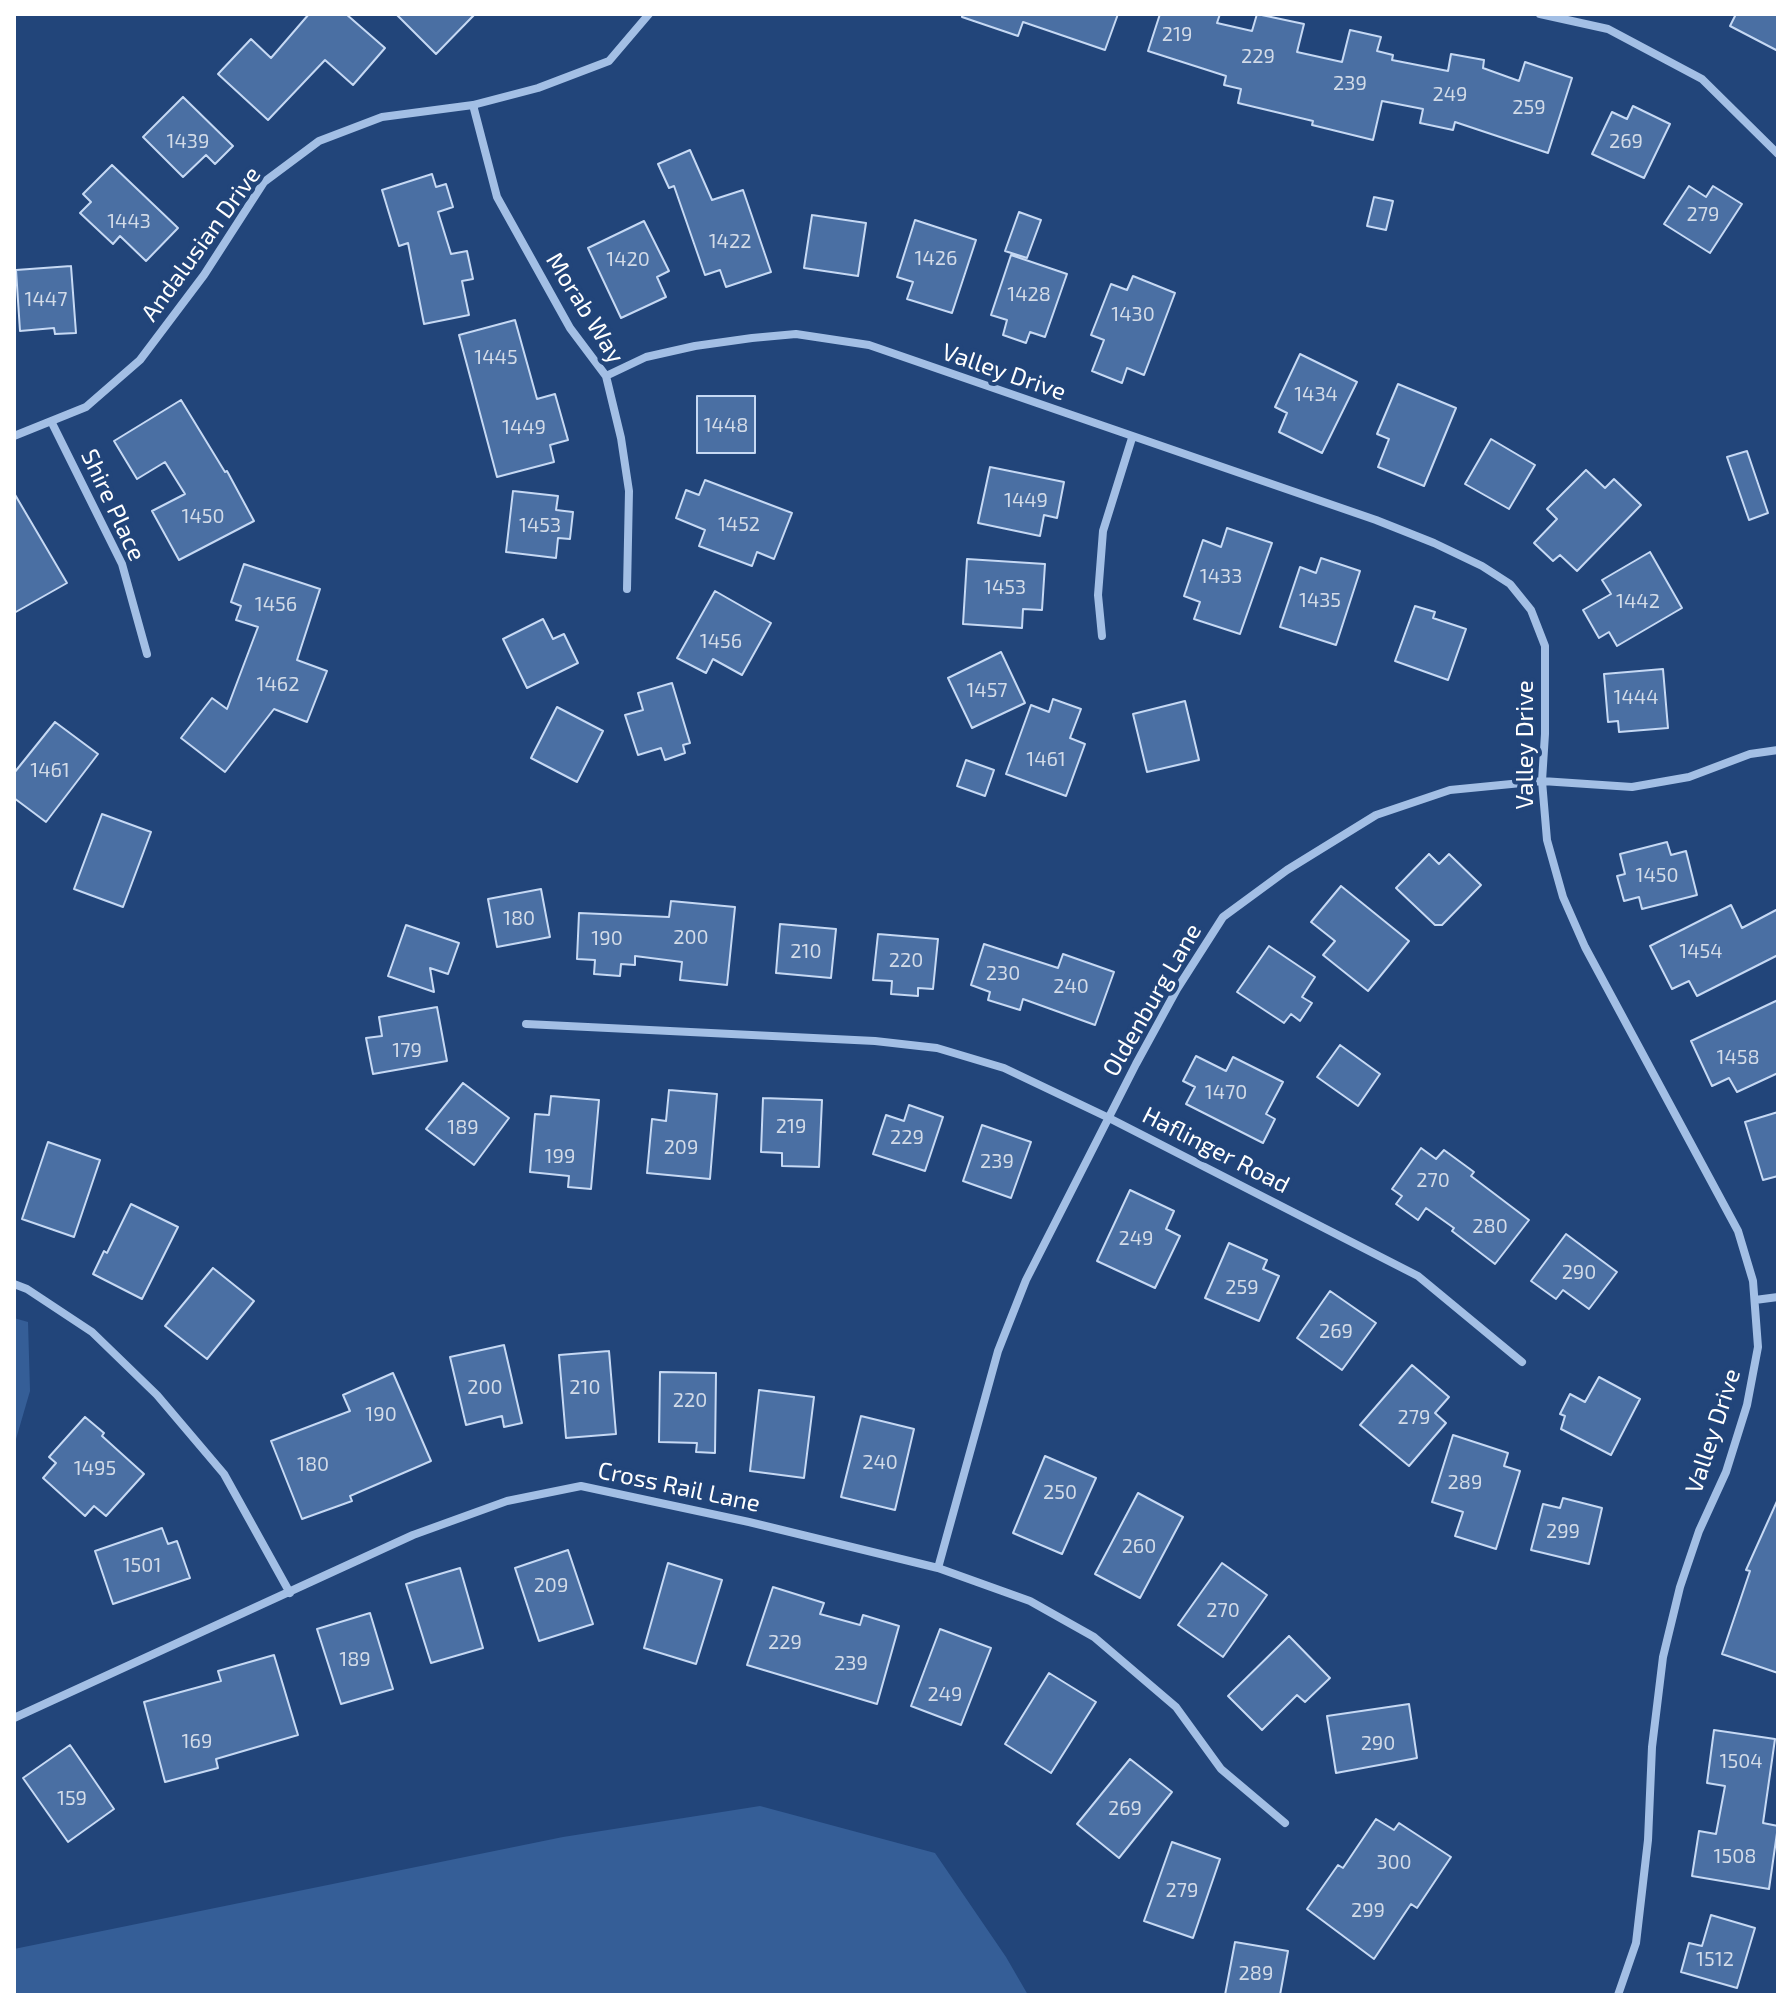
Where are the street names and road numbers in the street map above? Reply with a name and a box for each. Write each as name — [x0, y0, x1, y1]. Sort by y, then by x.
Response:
street label: Andalusian Drive — [135, 161, 267, 327]
street label: Morab Way — [540, 247, 630, 369]
street label: Valley Drive — [938, 337, 1070, 407]
street label: Shire Place — [75, 445, 151, 565]
street label: Valley Drive — [1511, 680, 1539, 810]
street label: Oldenburg Lane — [1097, 918, 1207, 1082]
street label: Haflinger Road — [1137, 1100, 1295, 1200]
street label: Valley Drive — [1679, 1365, 1747, 1497]
street label: Cross Rail Lane — [595, 1456, 763, 1518]

